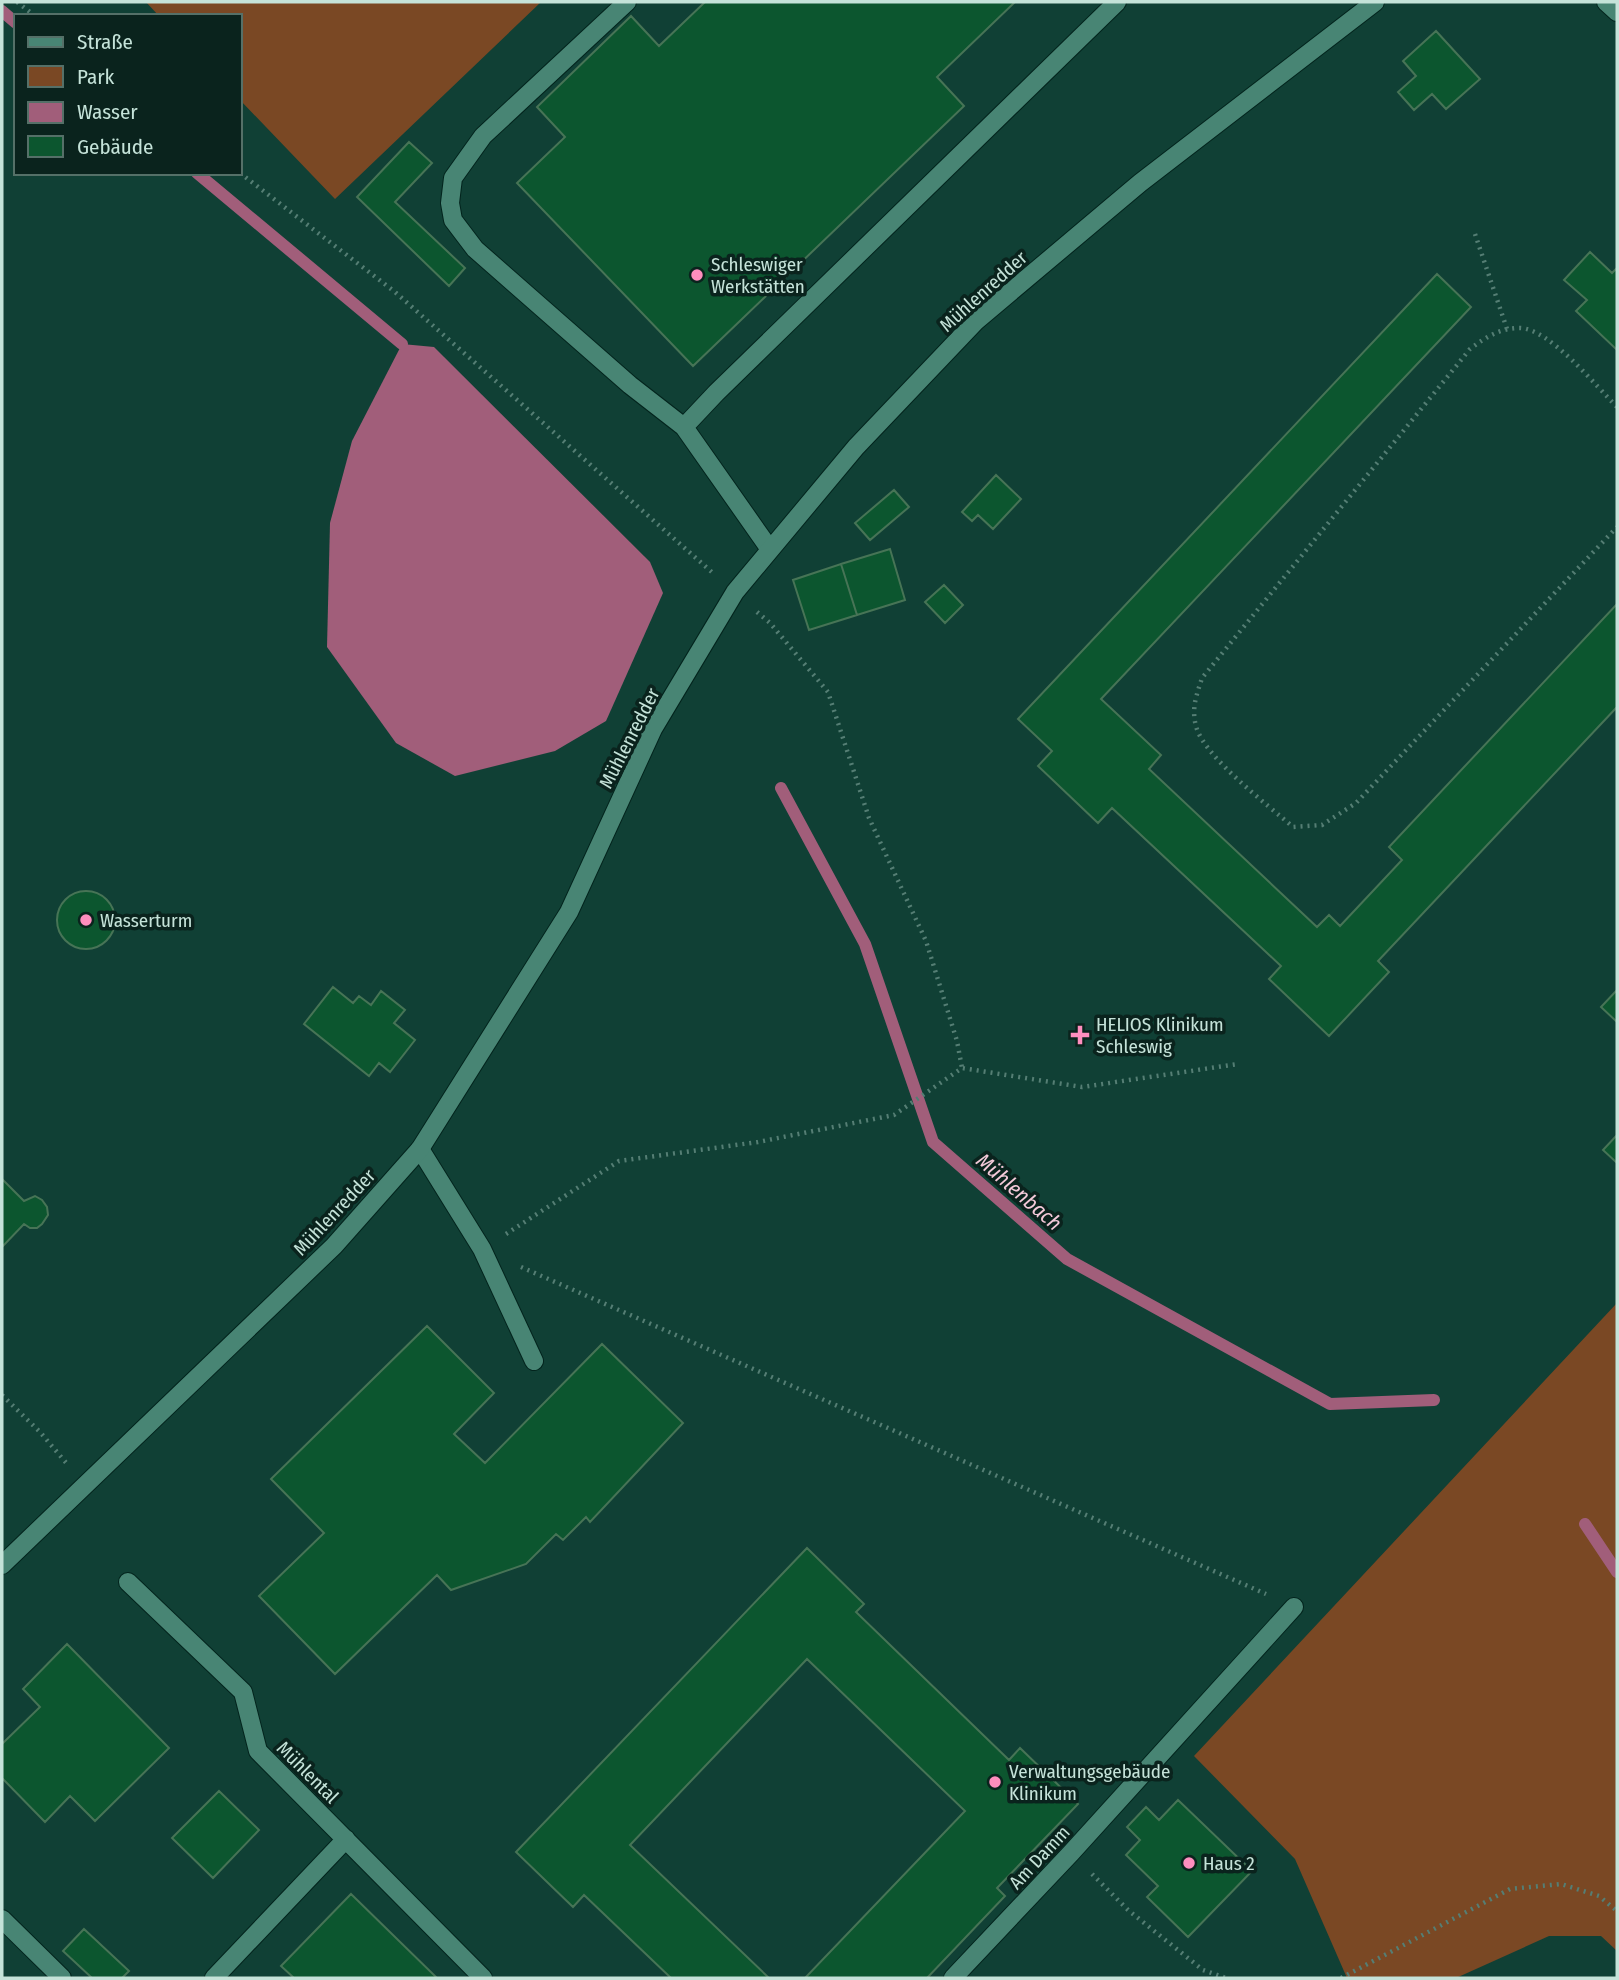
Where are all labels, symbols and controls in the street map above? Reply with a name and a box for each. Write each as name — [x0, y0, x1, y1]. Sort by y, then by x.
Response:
legend — [14, 14, 242, 175]
text: Straße — [77, 29, 133, 55]
text: Park — [77, 64, 115, 90]
text: Wasser — [77, 99, 138, 125]
text: Gebäude — [77, 134, 153, 160]
street label: Mühlenredder — [935, 246, 1032, 337]
place label: Schleswiger Werkstätten — [711, 253, 805, 298]
marker: Schleswiger Werkstätten — [689, 267, 705, 283]
street label: Mühlenredder — [594, 684, 665, 792]
place label: Wasserturm — [100, 909, 192, 932]
marker: Wasserturm — [78, 912, 94, 928]
place label: HELIOS Klinikum Schleswig — [1096, 1013, 1224, 1058]
marker: HELIOS Klinikum Schleswig — [1070, 1025, 1090, 1045]
water label: Mühlenbach — [971, 1148, 1067, 1236]
street label: Mühlenredder — [289, 1164, 380, 1260]
street label: Mühlental — [272, 1737, 343, 1808]
place label: Verwaltungsgebäude Klinikum — [1009, 1760, 1170, 1805]
marker: Verwaltungsgebäude Klinikum — [987, 1774, 1003, 1790]
street label: Am Damm — [1004, 1821, 1075, 1894]
place label: Haus 2 — [1203, 1852, 1255, 1875]
marker: Haus 2 — [1181, 1855, 1197, 1871]

